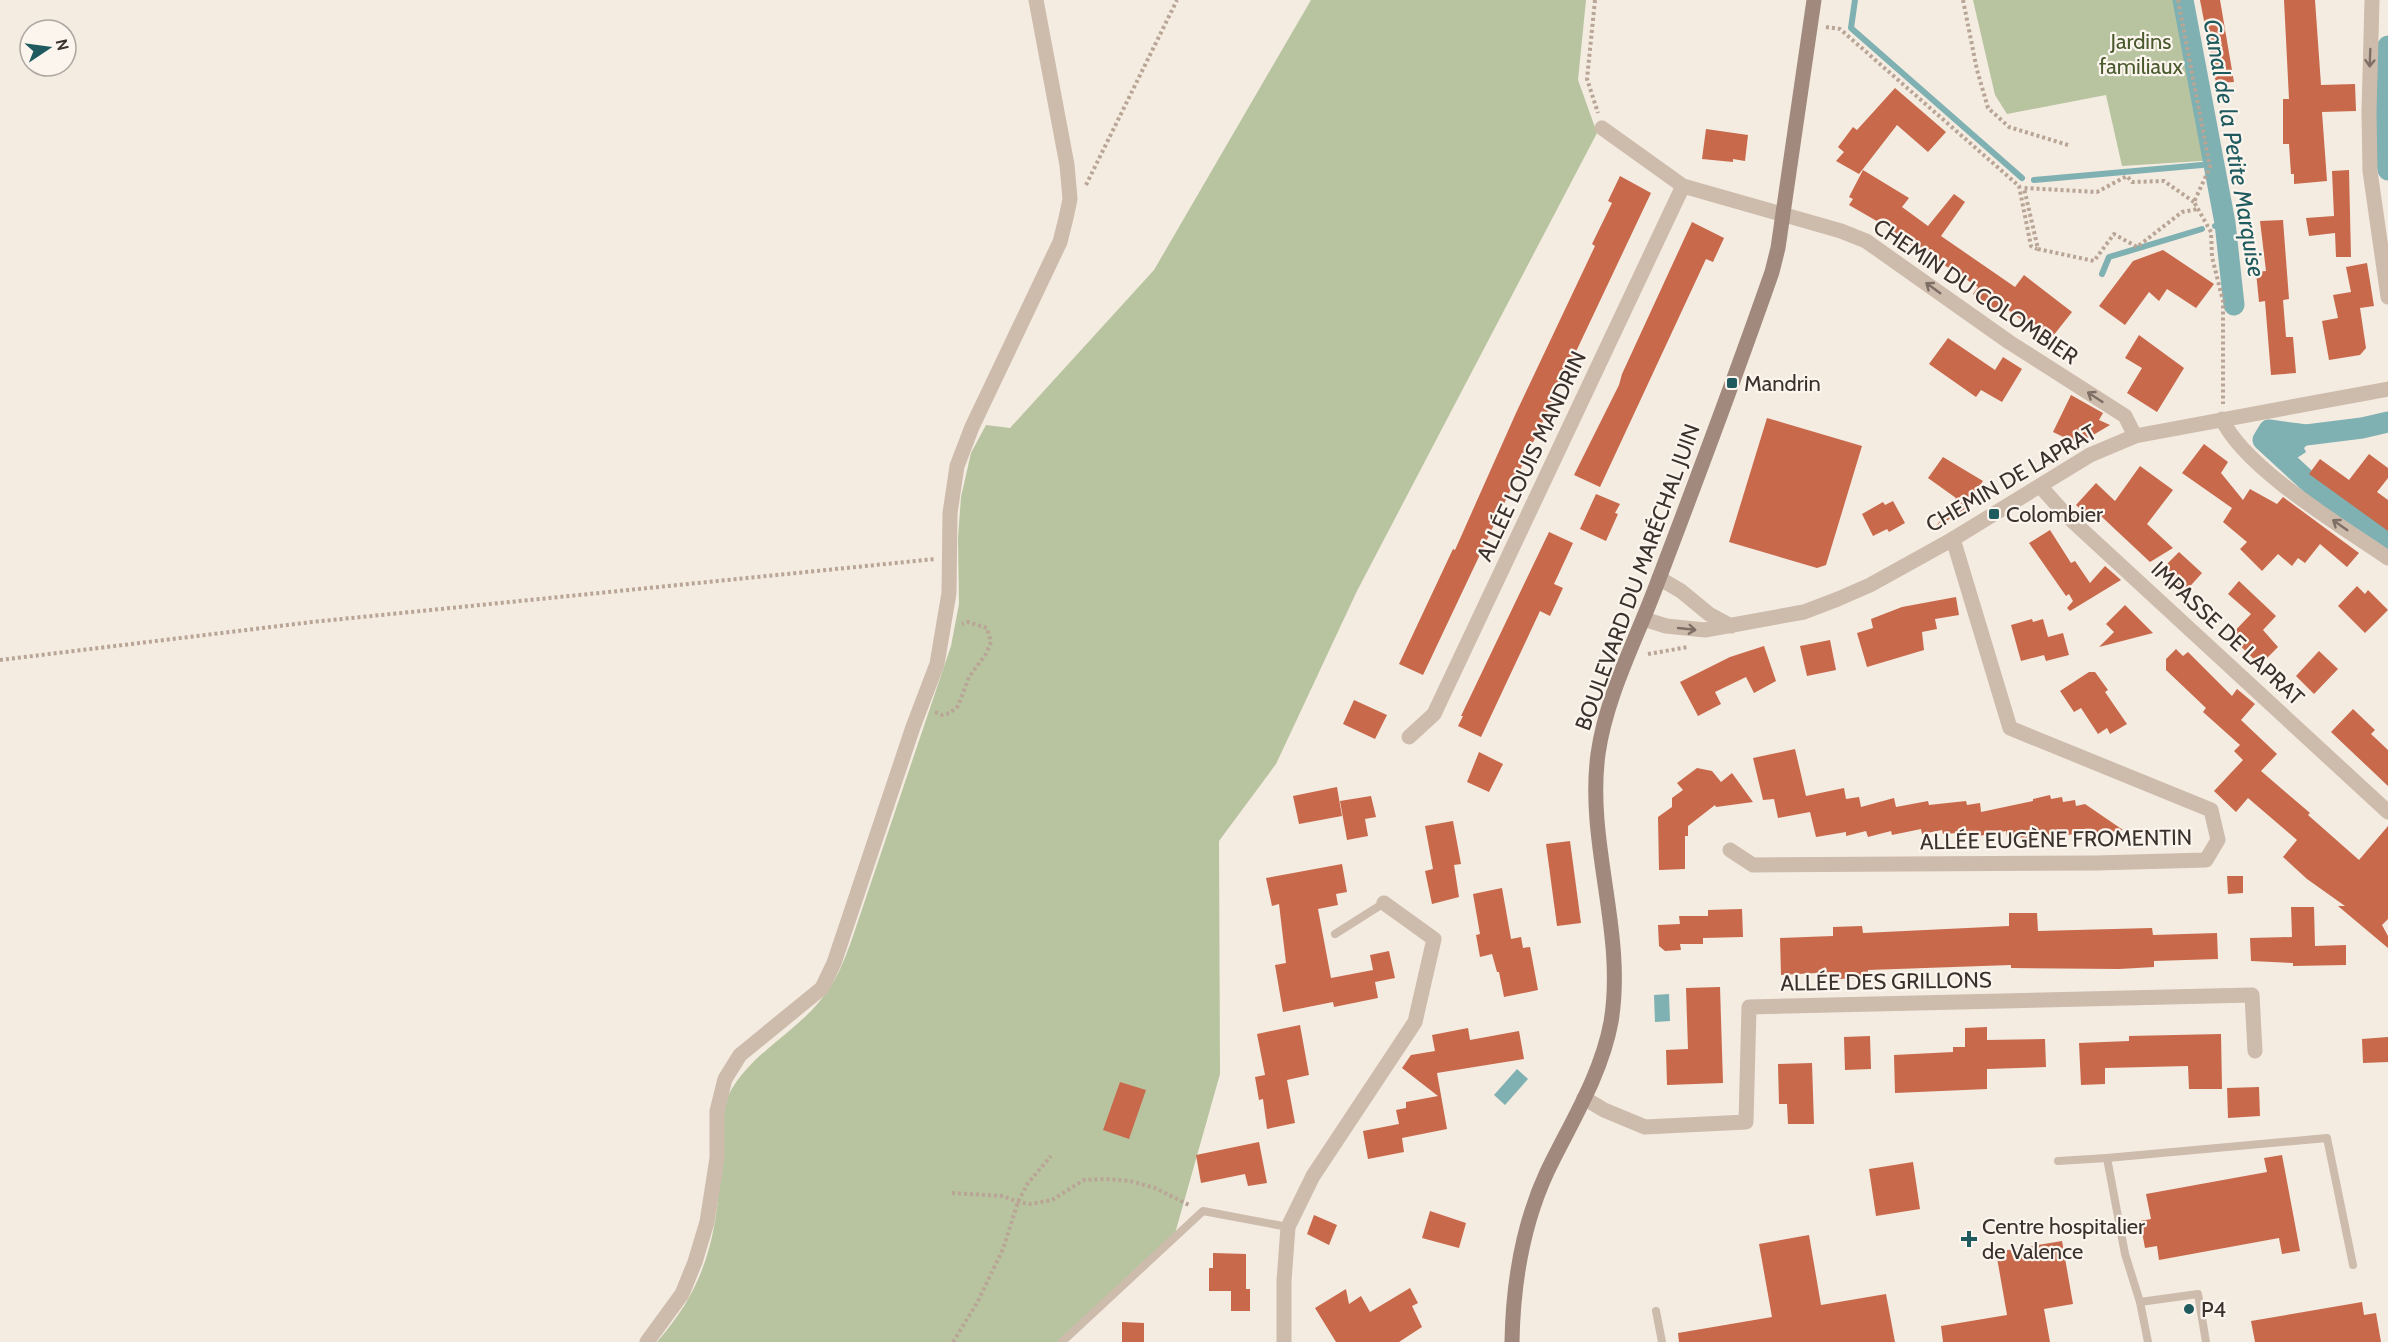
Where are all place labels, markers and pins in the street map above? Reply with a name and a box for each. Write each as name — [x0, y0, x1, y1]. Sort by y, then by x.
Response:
place label: Mandrin — [1744, 370, 1821, 397]
marker: Mandrin — [1725, 376, 1739, 390]
place label: Colombier — [2006, 501, 2103, 528]
marker: Colombier — [1987, 507, 2001, 521]
place label: Centre hospitalier de Valence — [1982, 1213, 2145, 1265]
marker: Centre hospitalier de Valence — [1960, 1230, 1978, 1248]
place label: P4 — [2201, 1296, 2226, 1323]
marker: P4 — [2182, 1302, 2196, 1316]

